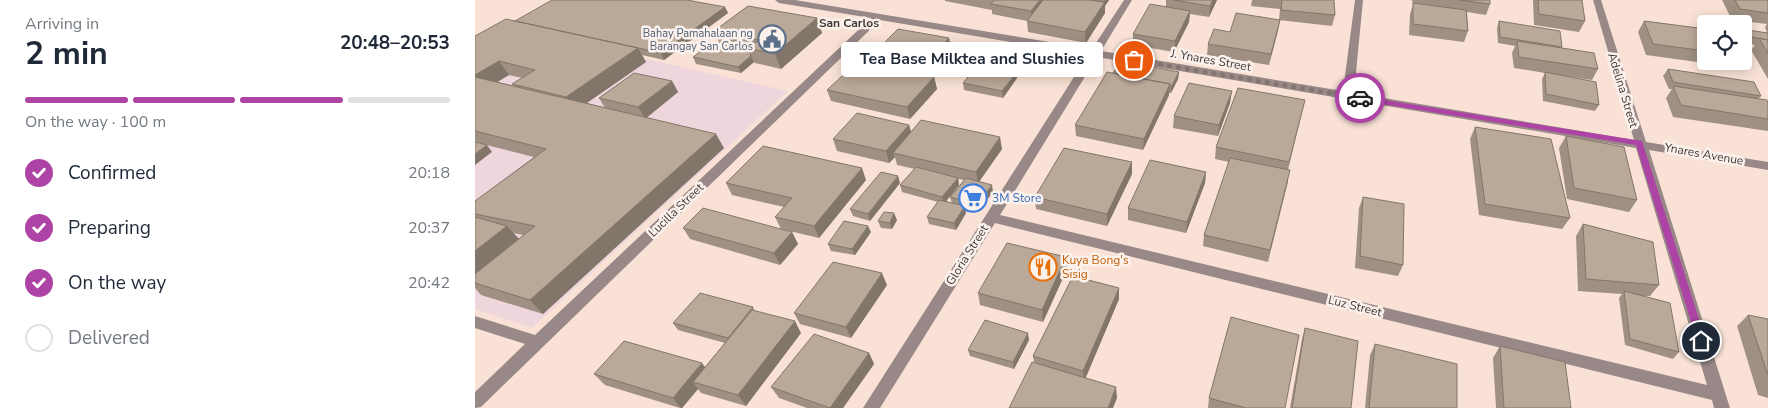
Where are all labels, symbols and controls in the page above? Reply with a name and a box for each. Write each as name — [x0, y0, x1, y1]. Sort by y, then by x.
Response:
text: Arriving in — [25, 13, 99, 35]
district label: San Carlos — [819, 15, 879, 31]
map controls — [1697, 15, 1752, 70]
button: locate — [1697, 15, 1752, 70]
public building icon: Bahay Pamahalaan ng Barangay San Carlos — [757, 24, 787, 54]
place label: Bahay Pamahalaan ng Barangay San Carlos — [643, 26, 753, 54]
text: 20:48–20:53 — [340, 30, 450, 56]
text: 2 min — [25, 32, 108, 75]
pin — [1113, 39, 1155, 81]
callout: Tea Base Milktea and Slushies — [842, 42, 1104, 78]
street label: J. Ynares Street — [1169, 45, 1253, 75]
icon: bag — [1120, 46, 1148, 74]
text: Tea Base Milktea and Slushies — [860, 48, 1084, 70]
street label: Adelina Street — [1604, 51, 1642, 130]
courier — [1335, 73, 1385, 123]
icon: car — [1346, 84, 1374, 112]
text: On the way · 100 m — [25, 111, 166, 133]
street label: Ynares Avenue — [1662, 139, 1745, 169]
icon: check — [25, 159, 53, 187]
text: Confirmed — [68, 160, 156, 186]
text: 20:18 — [408, 162, 450, 184]
street label: Lucilla Street — [645, 179, 708, 240]
supermarket icon: 3M Store — [958, 183, 988, 213]
place label: 3M Store — [992, 190, 1041, 206]
icon: check — [25, 214, 53, 242]
text: Preparing — [68, 215, 151, 241]
text: 20:37 — [408, 217, 450, 239]
street label: Gloria Street — [942, 221, 992, 288]
restaurant icon: Kuya Bong's Sisig — [1028, 252, 1058, 282]
place label: Kuya Bong's Sisig — [1062, 252, 1129, 282]
icon: check — [25, 269, 53, 297]
text: On the way — [68, 270, 166, 296]
text: 20:42 — [408, 272, 450, 294]
street label: Luz Street — [1327, 292, 1384, 321]
pin — [1680, 320, 1722, 362]
text: Delivered — [68, 325, 150, 351]
icon: home — [1687, 327, 1715, 355]

